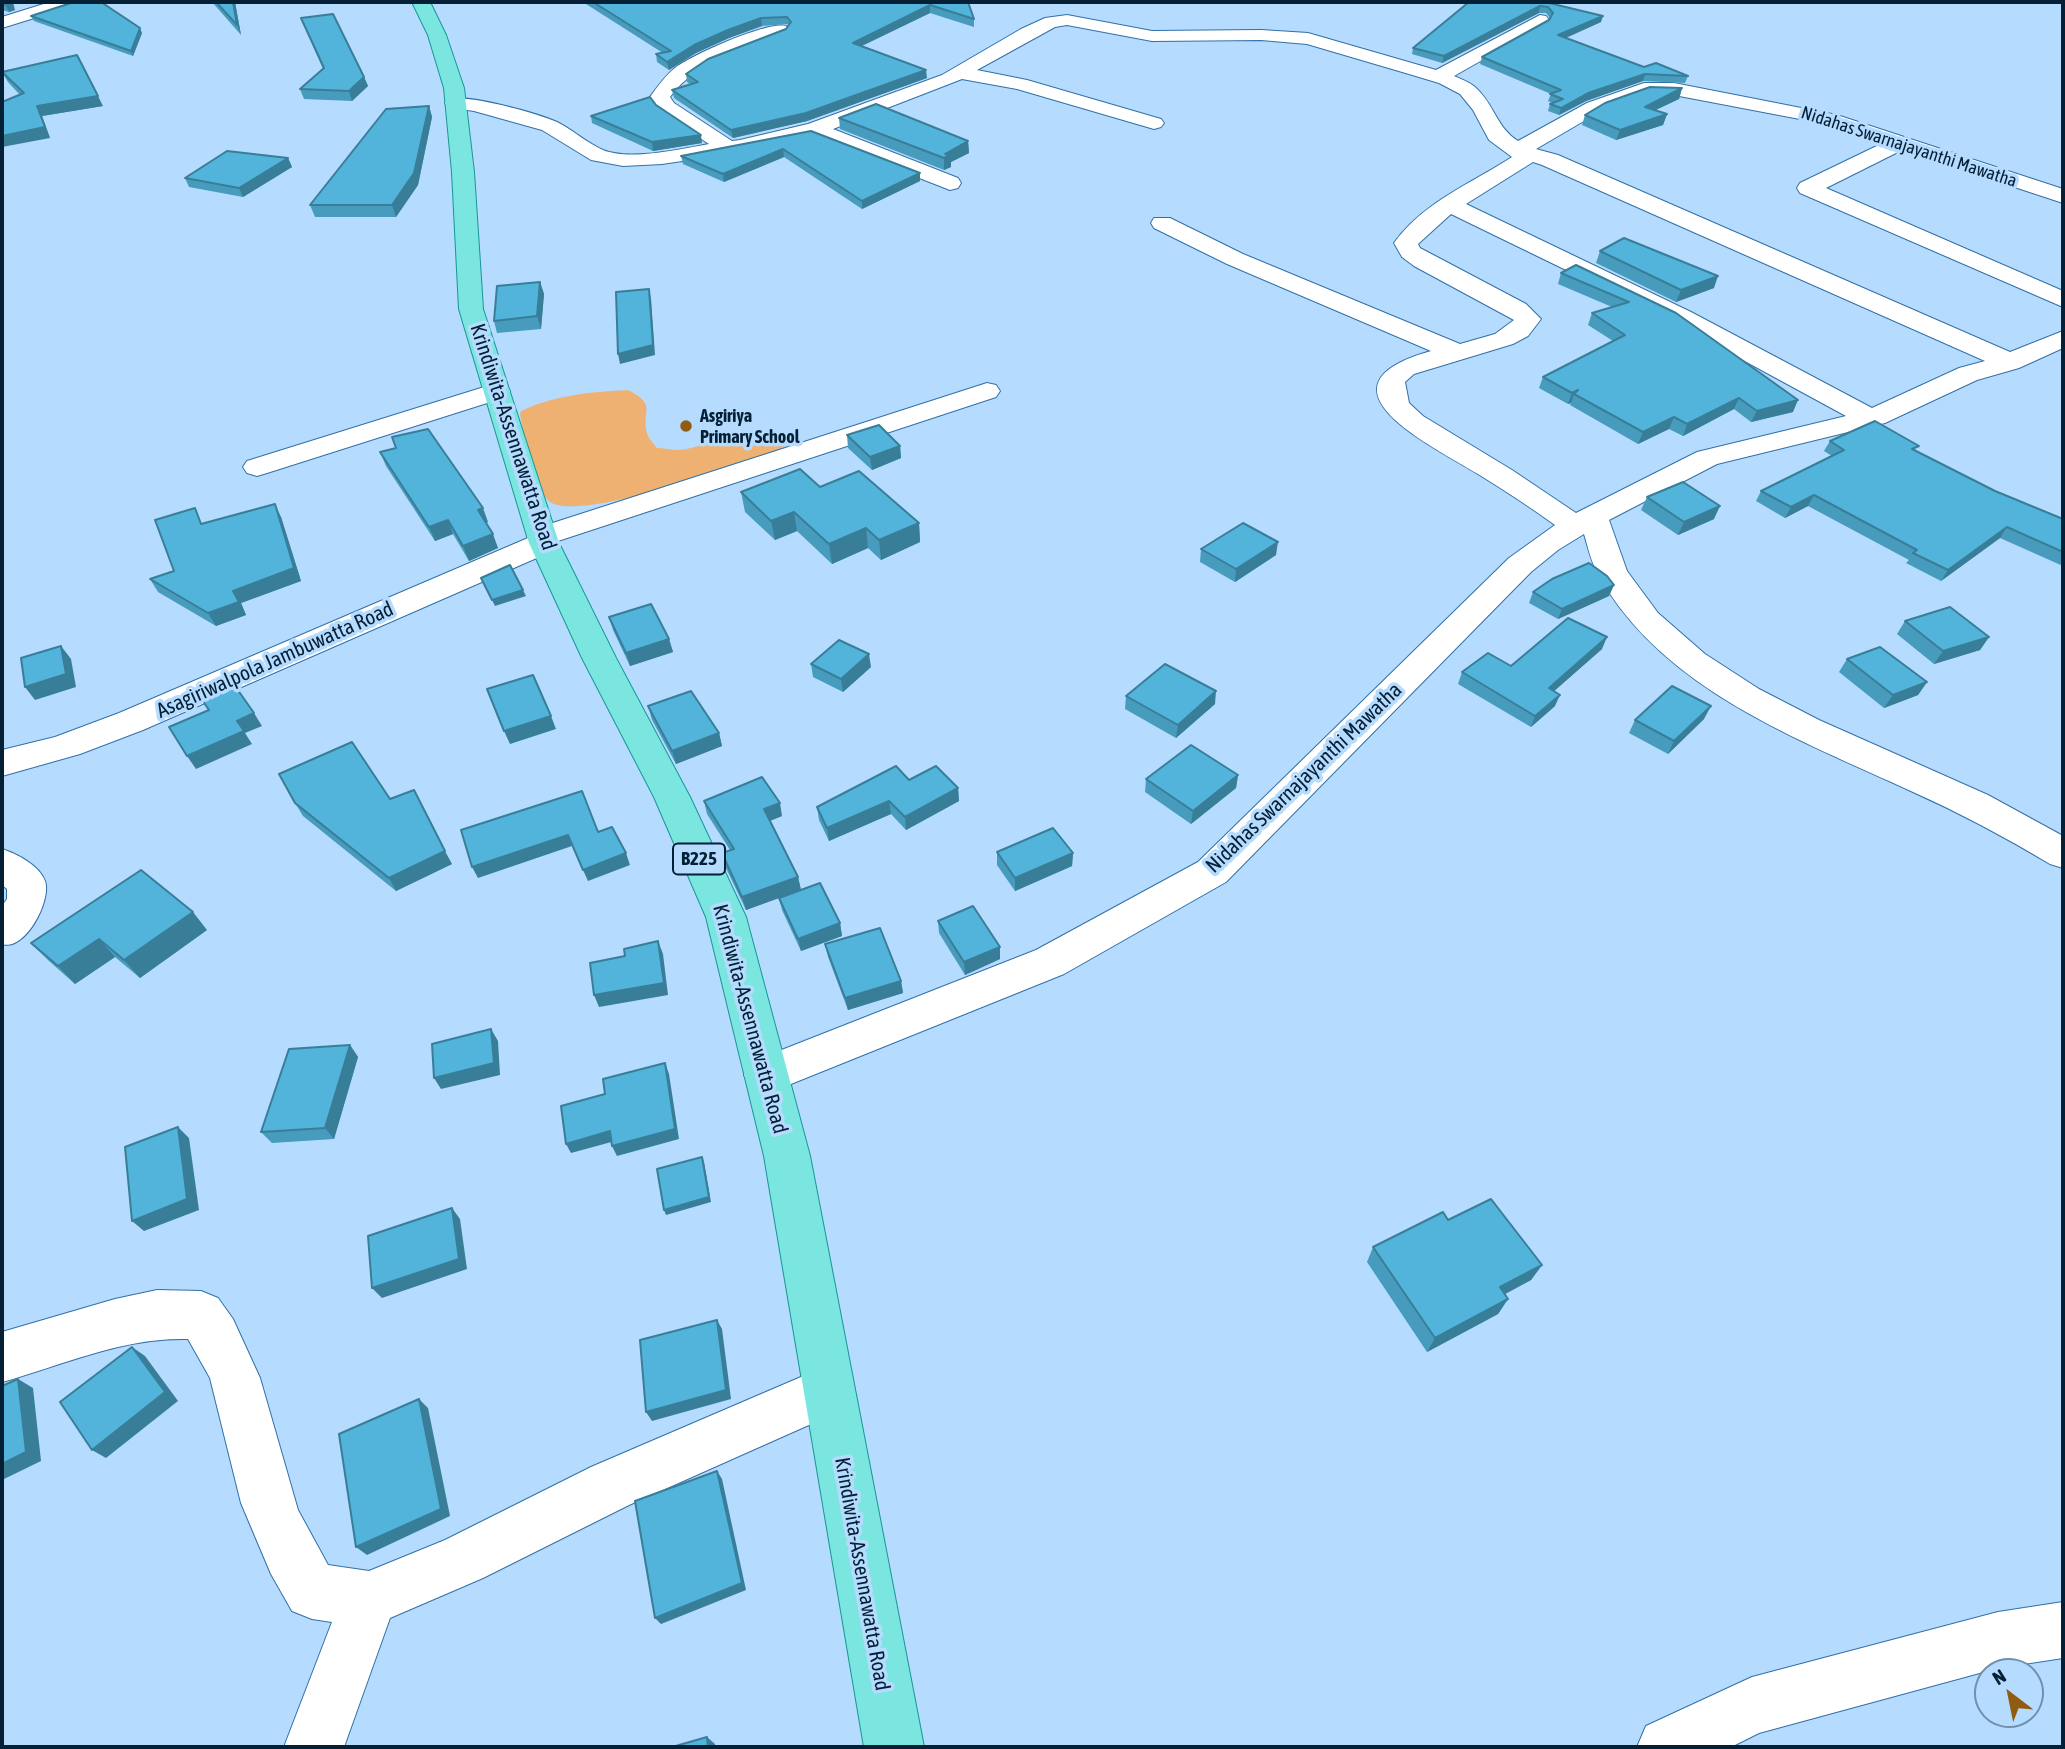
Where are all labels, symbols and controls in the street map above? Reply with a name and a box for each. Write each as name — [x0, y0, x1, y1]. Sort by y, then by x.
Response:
street label: Nidahas Swarnajayanthi Mawatha — [1799, 102, 2019, 192]
street label: Krindiwita-Assennawatta Road — [464, 321, 562, 553]
place label: Asgiriya Primary School — [700, 405, 799, 448]
marker: Asgiriya Primary School — [678, 418, 694, 434]
street label: Asagiriwalpola Jambuwatta Road — [153, 596, 397, 724]
street label: Nidahas Swarnajayanthi Mawatha — [1201, 678, 1407, 878]
road number: B225 — [673, 844, 725, 874]
street label: Krindiwita-Assennawatta Road — [707, 902, 793, 1136]
street label: Krindiwita-Assennawatta Road — [829, 1455, 895, 1693]
north arrow — [1974, 1658, 2044, 1728]
text: N — [1988, 1665, 2010, 1689]

